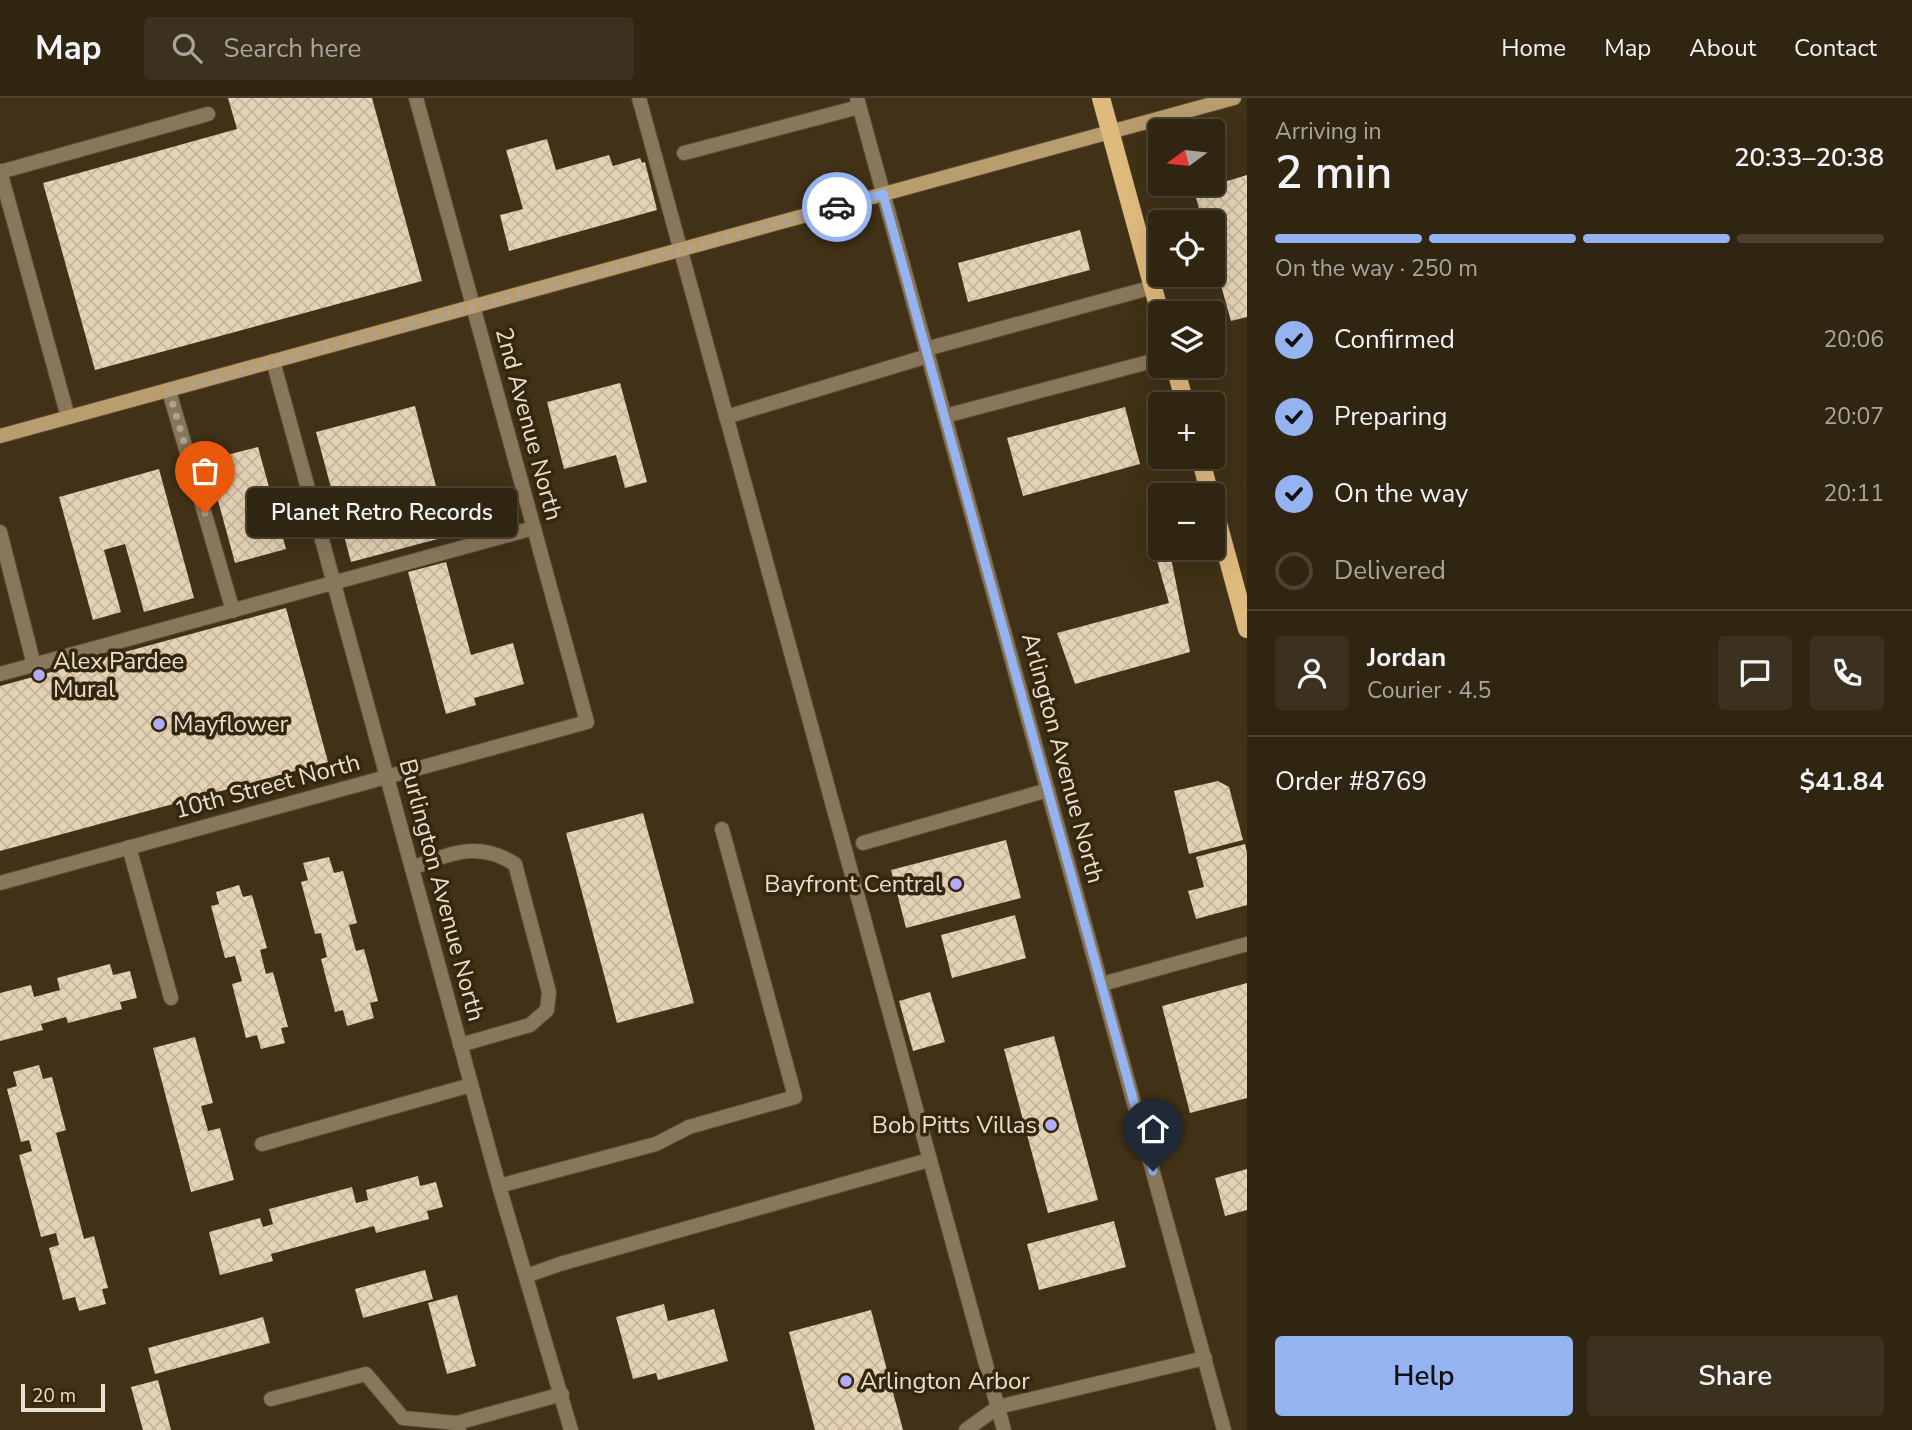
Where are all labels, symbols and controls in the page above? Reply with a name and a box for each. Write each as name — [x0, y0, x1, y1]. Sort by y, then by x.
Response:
search box — [144, 17, 634, 80]
text: Map — [35, 26, 102, 71]
icon: search — [168, 29, 206, 67]
text: Search here — [224, 31, 361, 66]
text: Home — [1501, 32, 1566, 64]
text: Map — [1604, 32, 1651, 64]
text: About — [1689, 32, 1756, 64]
text: Contact — [1794, 32, 1877, 64]
text: Arriving in — [1275, 116, 1382, 147]
north arrow — [1148, 119, 1225, 196]
map controls — [1148, 119, 1225, 560]
text: 20:33–20:38 — [1734, 140, 1884, 175]
text: 2 min — [1275, 141, 1392, 204]
courier — [802, 172, 872, 242]
icon: car — [818, 188, 856, 226]
button: locate — [1148, 210, 1225, 287]
text: On the way · 250 m — [1275, 253, 1478, 284]
button: layers — [1148, 301, 1225, 378]
icon: check — [1275, 321, 1313, 359]
text: Confirmed — [1334, 322, 1455, 357]
street label: 2nd Avenue North — [488, 324, 570, 524]
text: 20:06 — [1824, 324, 1884, 355]
button: + — [1148, 392, 1225, 469]
icon: check — [1275, 398, 1313, 436]
text: Preparing — [1334, 399, 1447, 434]
text: 20:07 — [1824, 401, 1884, 432]
pin — [175, 441, 235, 513]
icon: bag — [186, 452, 224, 490]
icon: check — [1275, 475, 1313, 513]
text: On the way — [1334, 476, 1468, 511]
text: 20:11 — [1824, 478, 1884, 509]
button: − — [1148, 483, 1225, 560]
callout: Planet Retro Records — [247, 488, 516, 538]
text: Planet Retro Records — [271, 497, 493, 528]
text: Delivered — [1334, 553, 1446, 588]
street label: Arlington Avenue North — [1014, 629, 1112, 887]
button: person — [1275, 636, 1349, 710]
button: chat — [1718, 636, 1792, 710]
button: phone — [1810, 636, 1884, 710]
text: Jordan — [1367, 640, 1446, 675]
place label: Alex Pardee Mural — [53, 645, 184, 705]
marker: Alex Pardee Mural — [31, 667, 47, 683]
text: Courier · 4.5 — [1367, 675, 1491, 706]
place label: Mayflower — [173, 708, 289, 740]
marker: Mayflower — [151, 716, 167, 732]
street label: 10th Street North — [171, 746, 363, 826]
street label: Burlington Avenue North — [392, 755, 492, 1025]
text: Order #8769 — [1275, 764, 1427, 799]
text: $41.84 — [1800, 764, 1884, 799]
place label: Bayfront Central — [764, 868, 942, 900]
marker: Bayfront Central — [948, 876, 964, 892]
pin — [1123, 1099, 1183, 1171]
place label: Bob Pitts Villas — [872, 1109, 1037, 1141]
icon: home — [1134, 1110, 1172, 1148]
marker: Bob Pitts Villas — [1043, 1117, 1059, 1133]
button: Help — [1275, 1336, 1573, 1416]
button: Share — [1587, 1336, 1884, 1416]
place label: Arlington Arbor — [860, 1365, 1030, 1397]
marker: Arlington Arbor — [838, 1373, 854, 1389]
scale bar — [21, 1381, 105, 1413]
text: 20 m — [32, 1383, 76, 1409]

